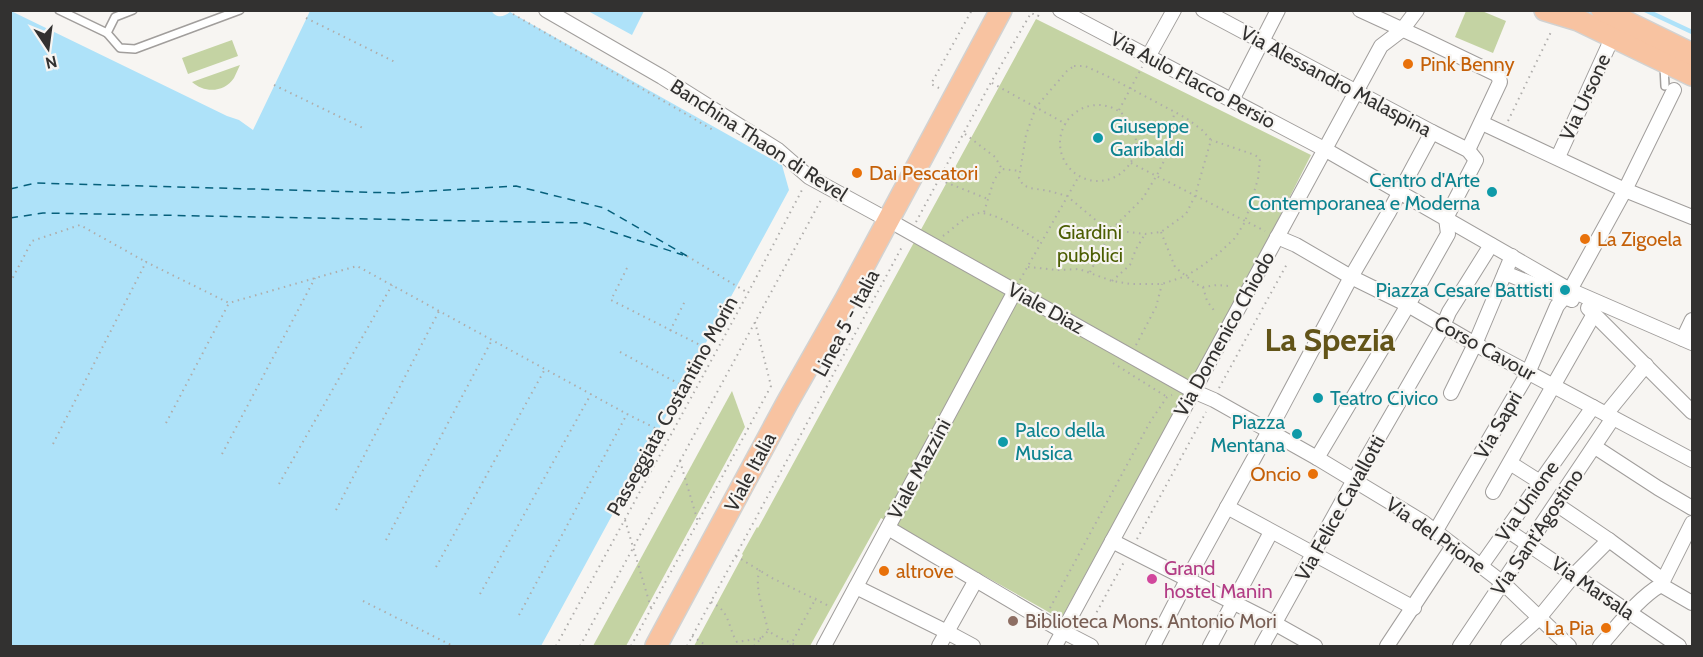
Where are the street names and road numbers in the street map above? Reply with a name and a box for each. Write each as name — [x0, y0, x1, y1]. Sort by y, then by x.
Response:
street label: Via Alessandro Malaspina — [1236, 20, 1436, 142]
street label: Via Aulo Flacco Persio — [1106, 26, 1280, 134]
street label: Via Ursone — [1555, 50, 1615, 144]
street label: Banchina Thaon di Revel — [666, 74, 852, 206]
street label: Via Domenico Chiodo — [1169, 247, 1279, 421]
street label: Linea 5 - Italia — [808, 265, 884, 381]
street label: Viale Diaz — [1003, 277, 1089, 339]
street label: Passeggiata Costantino Morin — [602, 292, 742, 520]
street label: Corso Cavour — [1430, 310, 1540, 386]
street label: Via Sapri — [1469, 387, 1527, 463]
street label: Viale Mazzini — [882, 415, 956, 523]
street label: Viale Italia — [719, 428, 781, 516]
street label: Via Felice Cavallotti — [1290, 431, 1390, 585]
street label: Via Unione — [1490, 456, 1564, 546]
street label: Via Sant'Agostino — [1486, 464, 1588, 600]
street label: Via del Prione — [1382, 492, 1490, 578]
street label: Via Marsala — [1547, 551, 1640, 625]

